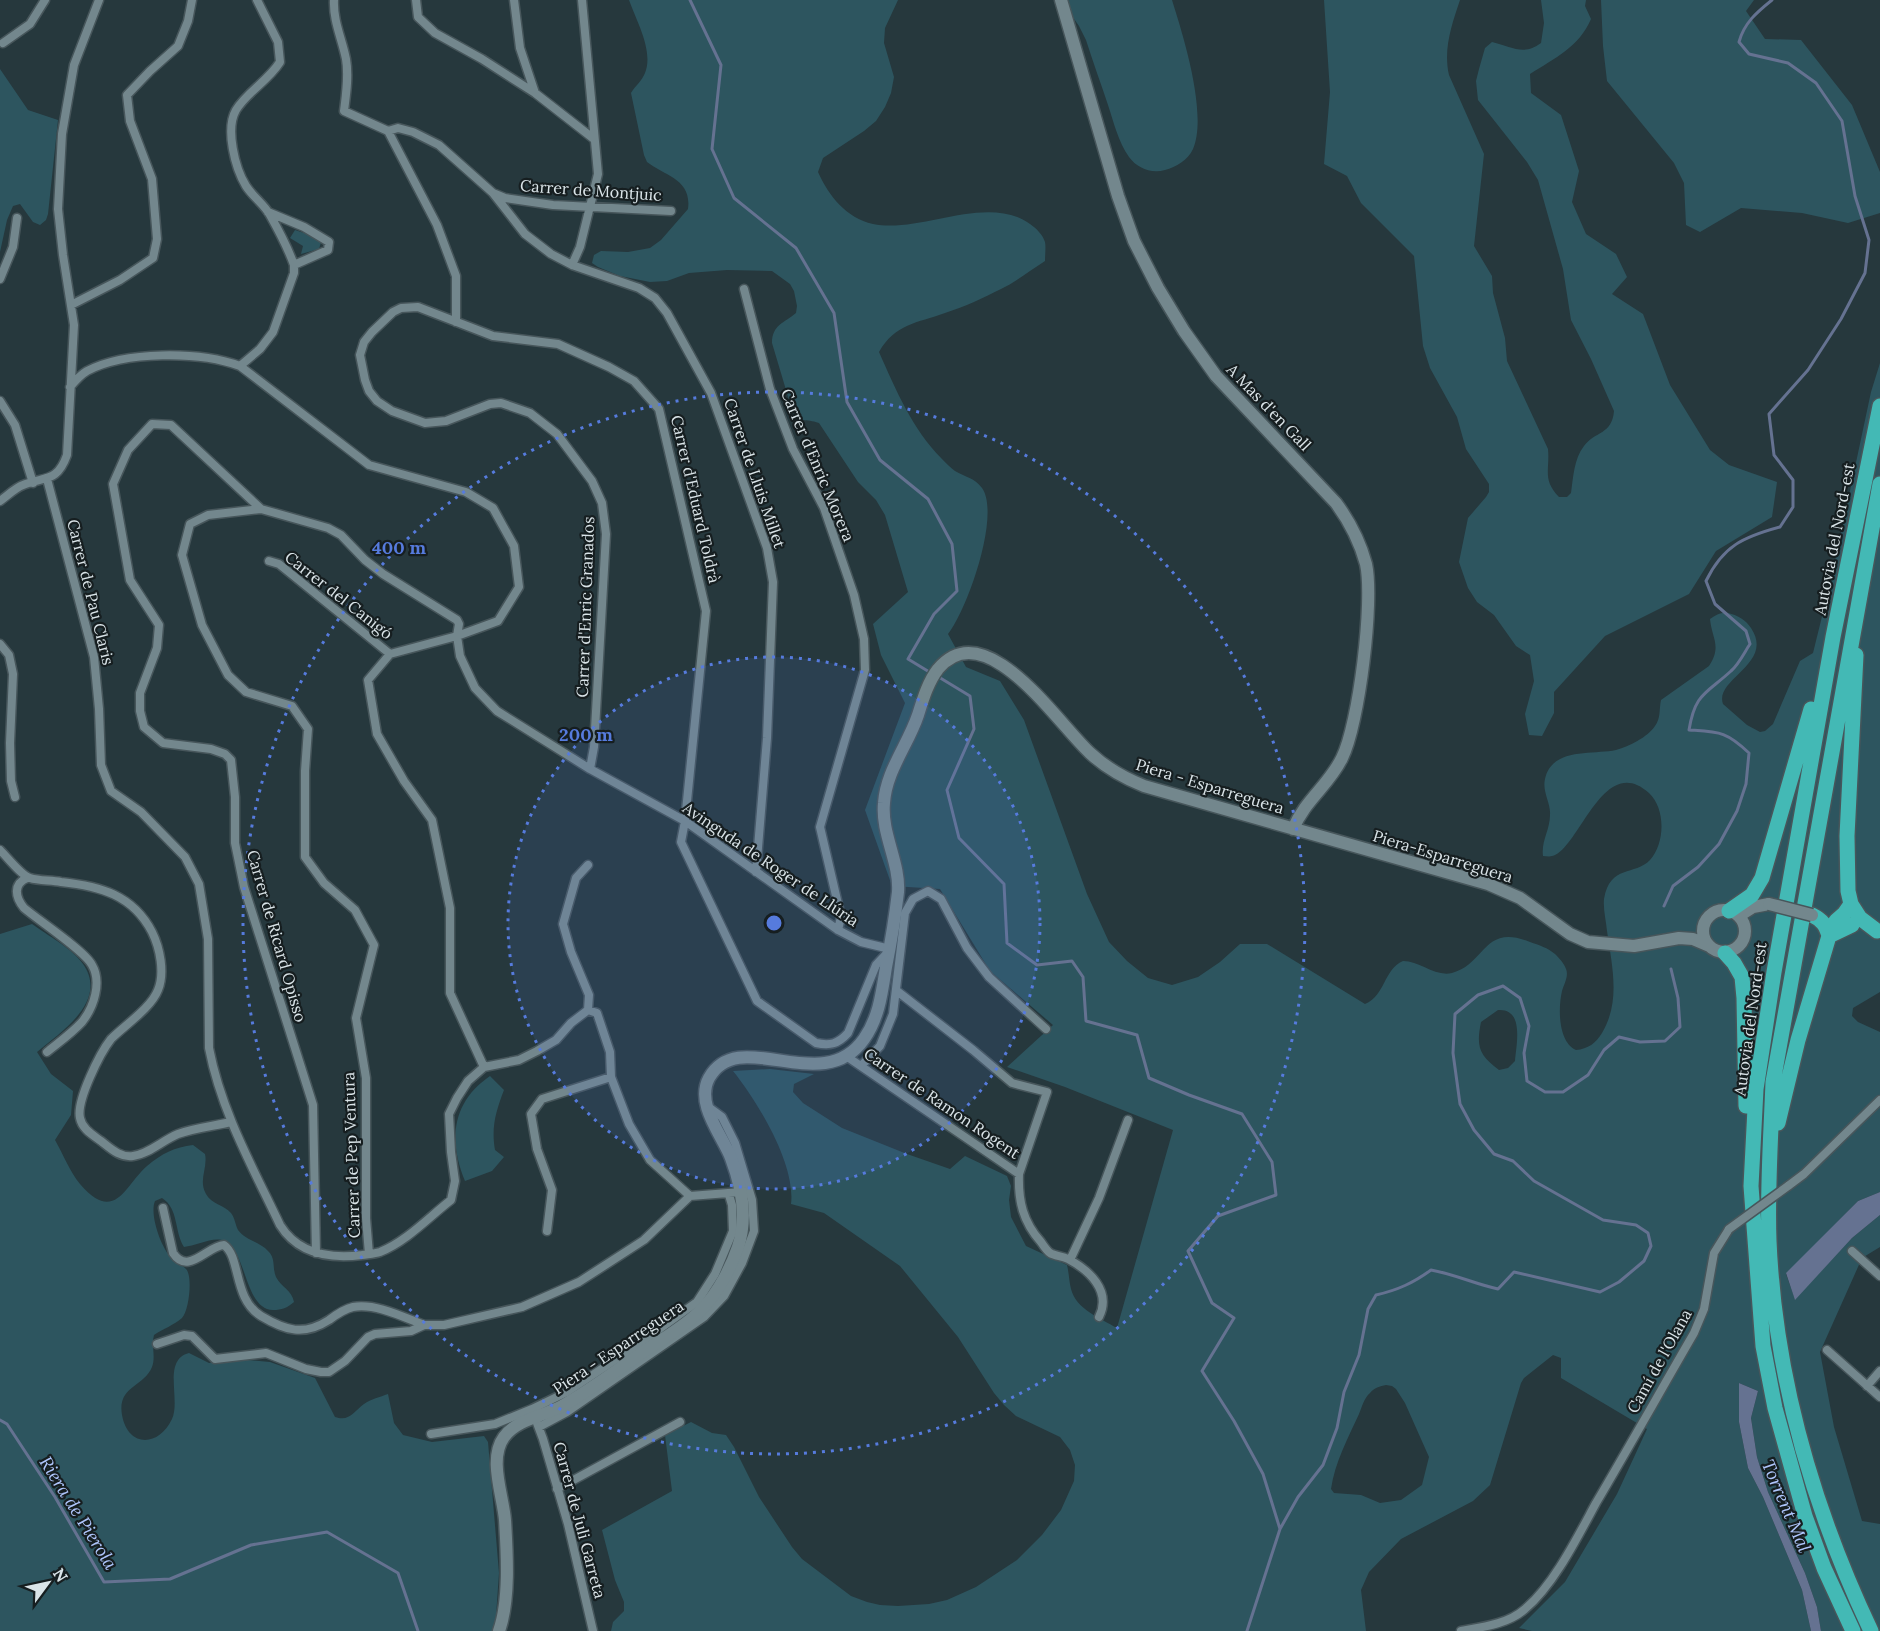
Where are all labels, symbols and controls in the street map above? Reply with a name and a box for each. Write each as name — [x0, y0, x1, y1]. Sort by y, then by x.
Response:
street label: Carrer de Montjuic — [520, 175, 662, 205]
street label: A Mas d'en Gall — [1222, 359, 1316, 455]
street label: Carrer d'Enric Morera — [777, 386, 859, 544]
street label: Carrer de Lluis Millet — [720, 395, 790, 551]
street label: Carrer d'Eduard Toldrà — [667, 413, 725, 585]
street label: Autovia del Nord-est — [1809, 460, 1859, 618]
street label: Carrer d'Enric Granados — [572, 516, 598, 698]
street label: Carrer de Pau Claris — [63, 517, 119, 667]
text: 400 m — [372, 536, 426, 559]
street label: Carrer del Canigó — [281, 547, 397, 643]
text: 200 m — [559, 723, 613, 746]
street label: Piera - Esparreguera — [1133, 754, 1287, 818]
street label: Avinguda de Roger de Llúria — [678, 797, 863, 930]
street label: Piera-Esparreguera — [1371, 825, 1515, 887]
street label: Carrer de Ricard Opisso — [243, 848, 311, 1024]
centre of rings — [764, 913, 784, 933]
street label: Autovia del Nord-est — [1729, 940, 1771, 1098]
street label: Carrer de Ramon Rogent — [860, 1043, 1024, 1163]
street label: Carrer de Pep Ventura — [338, 1072, 364, 1238]
street label: Piera - Esparreguera — [549, 1296, 687, 1398]
street label: Camí de l'Olana — [1622, 1305, 1696, 1417]
street label: Carrer de Juli Garreta — [549, 1440, 611, 1600]
water label: Riera de Pierola — [34, 1452, 122, 1574]
water label: Torrent Mal — [1757, 1456, 1816, 1556]
north arrow — [18, 1553, 78, 1613]
text: N — [49, 1564, 72, 1585]

